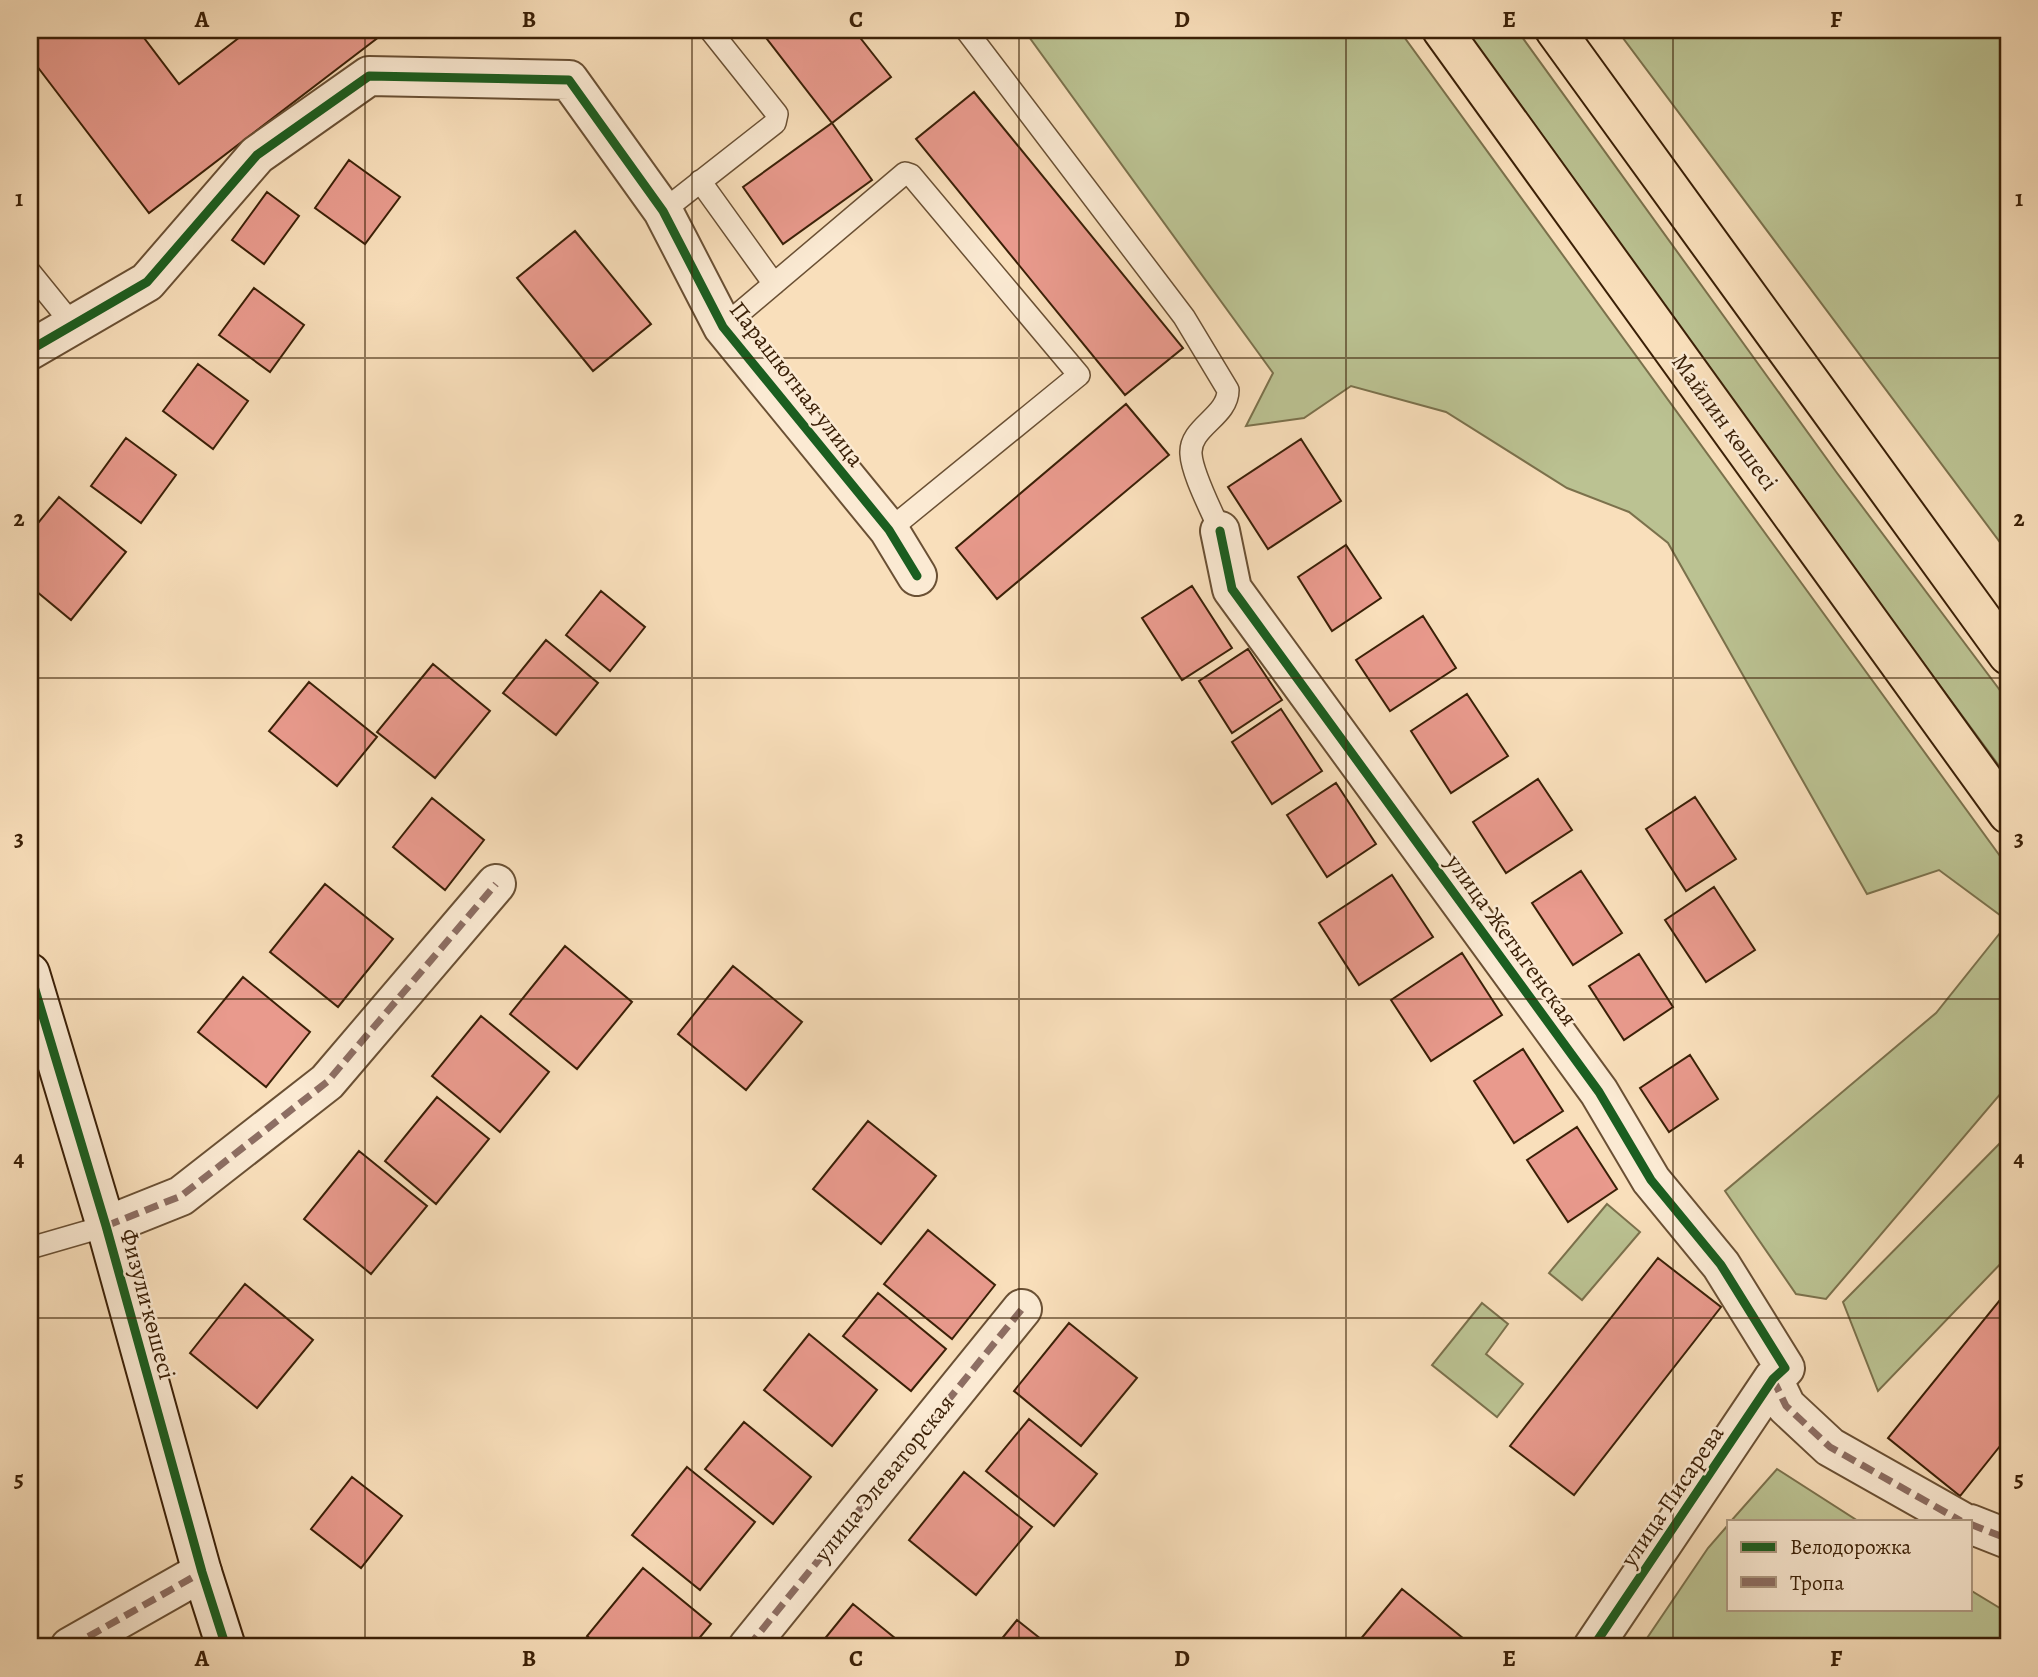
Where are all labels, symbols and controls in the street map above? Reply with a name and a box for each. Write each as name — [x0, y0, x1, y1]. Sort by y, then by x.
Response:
text: A — [194, 4, 210, 35]
text: B — [522, 4, 536, 35]
text: C — [849, 4, 863, 35]
text: D — [1174, 4, 1190, 35]
text: E — [1502, 4, 1516, 35]
text: F — [1830, 4, 1843, 35]
text: 1 — [15, 183, 23, 214]
text: 1 — [2015, 183, 2023, 214]
street label: Парашютная улица — [722, 295, 872, 473]
street label: Майлин көшесі — [1664, 347, 1786, 497]
text: 2 — [13, 503, 25, 534]
text: 2 — [2013, 503, 2025, 534]
text: 3 — [14, 823, 24, 854]
text: 3 — [2014, 823, 2024, 854]
street label: улица Жетыгенская — [1438, 847, 1585, 1032]
text: 4 — [14, 1143, 25, 1174]
text: 4 — [2014, 1143, 2025, 1174]
street label: Физули көшесі — [113, 1225, 183, 1383]
street label: улица Элеваторская — [806, 1388, 961, 1569]
street label: улица Писарева — [1612, 1419, 1731, 1574]
text: 5 — [14, 1463, 24, 1494]
text: 5 — [2014, 1463, 2024, 1494]
legend — [1727, 1520, 1972, 1610]
text: Велодорожка — [1790, 1533, 1911, 1561]
text: Тропа — [1790, 1569, 1844, 1597]
text: A — [194, 1643, 210, 1674]
text: B — [522, 1643, 536, 1674]
text: C — [849, 1643, 863, 1674]
text: D — [1174, 1643, 1190, 1674]
text: E — [1502, 1643, 1516, 1674]
text: F — [1830, 1643, 1843, 1674]

